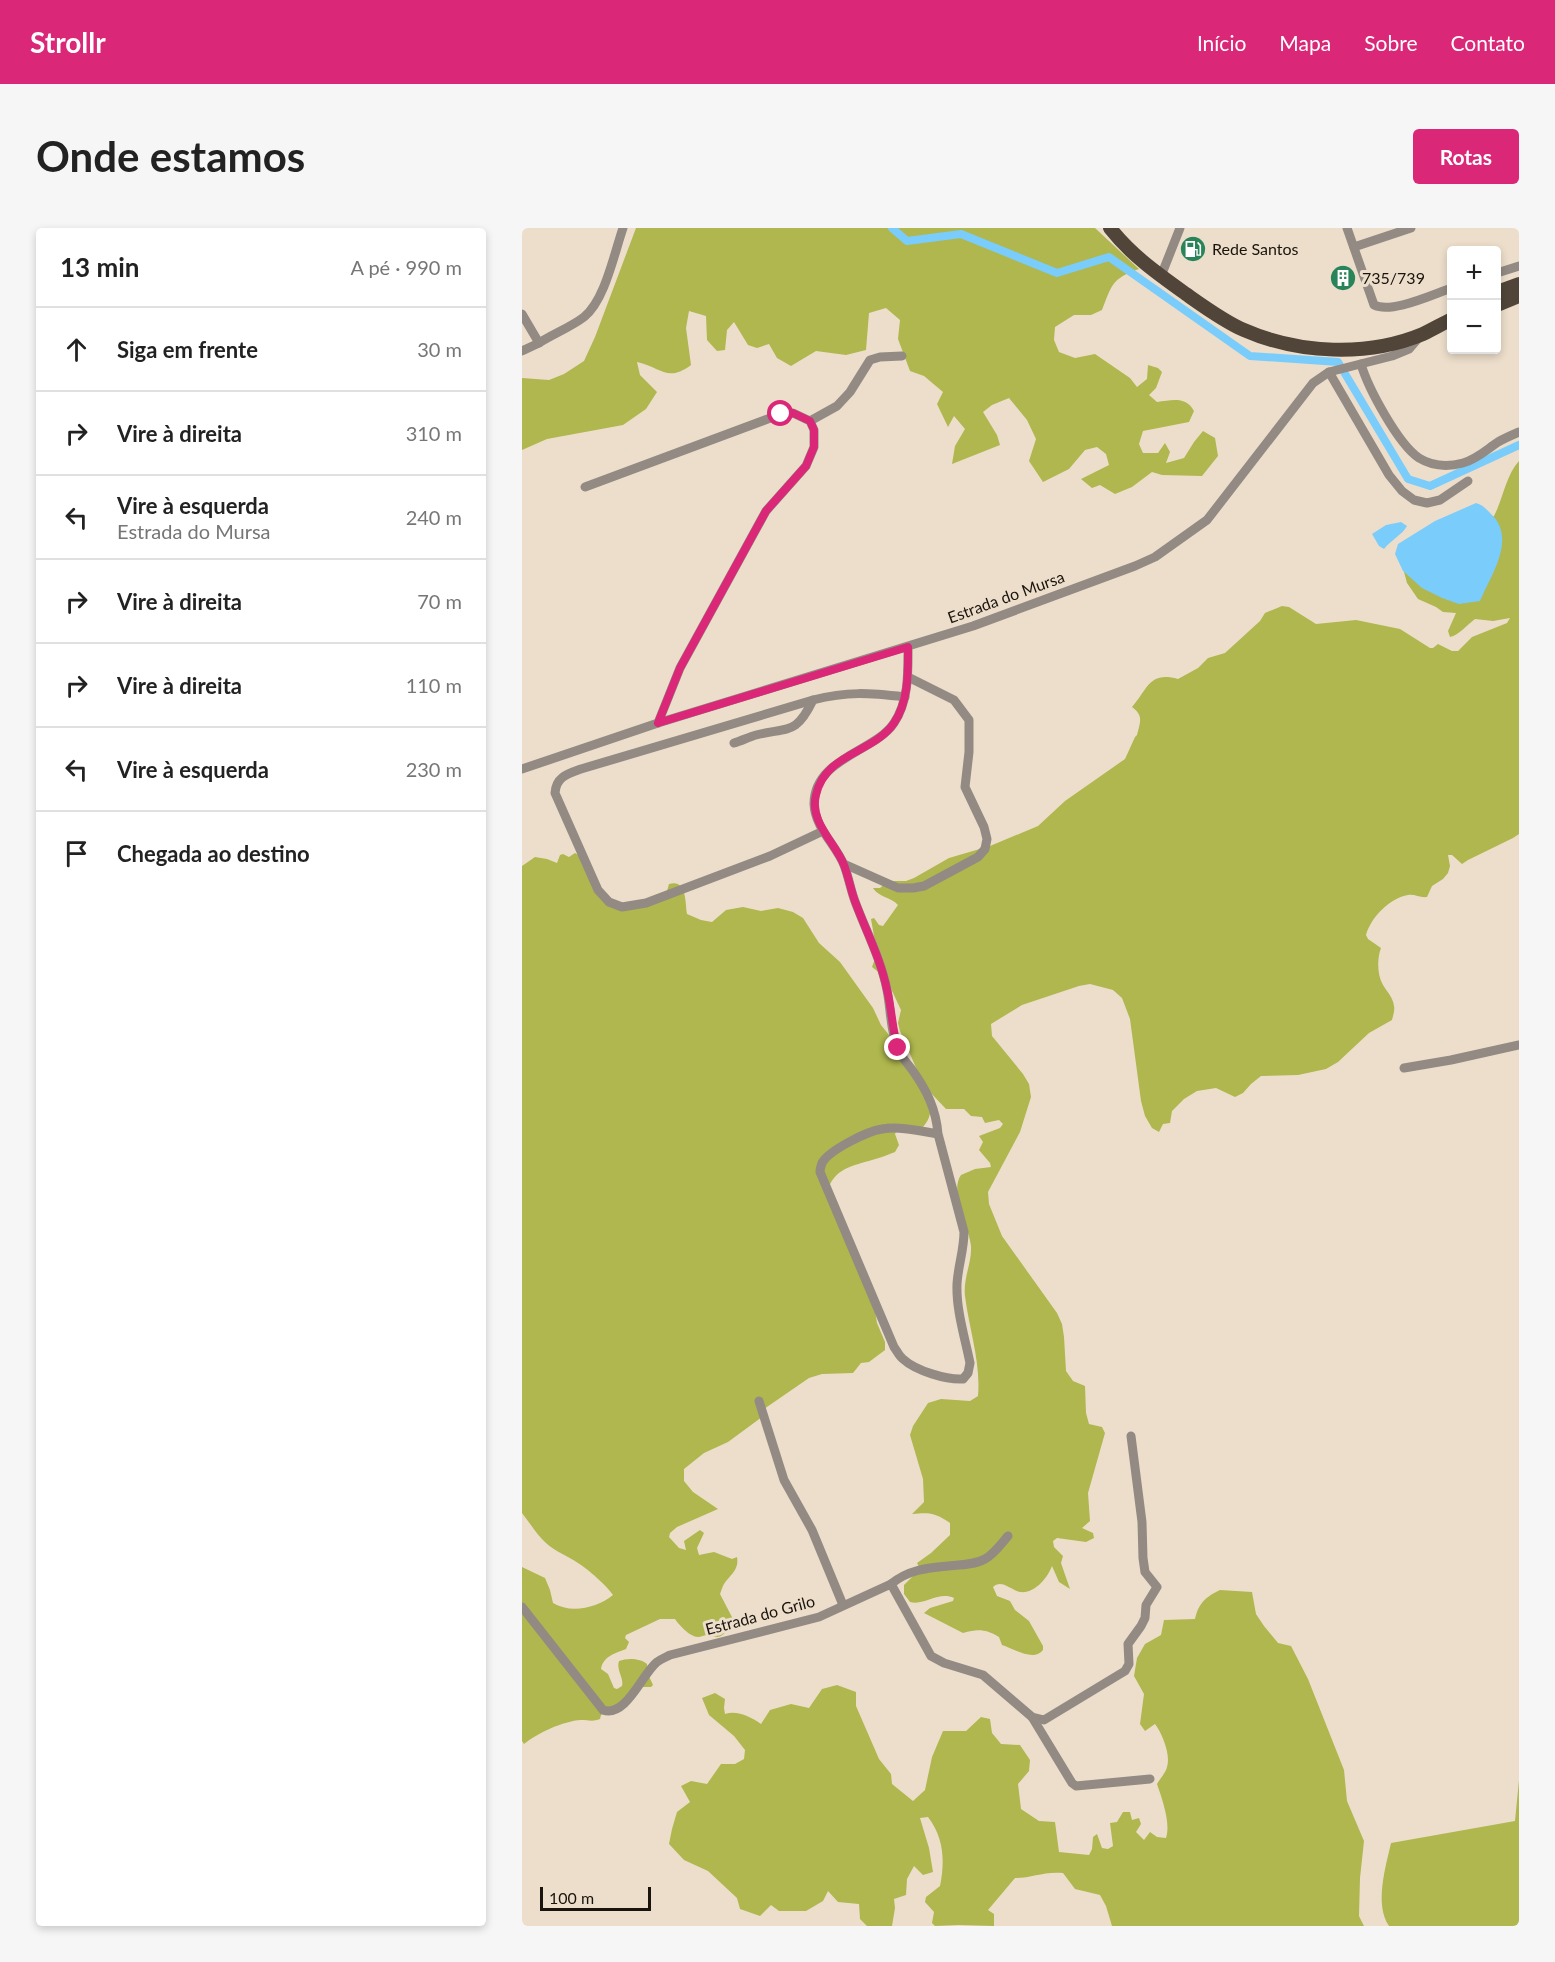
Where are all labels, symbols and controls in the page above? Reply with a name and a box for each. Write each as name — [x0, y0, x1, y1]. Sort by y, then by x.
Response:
text: Strollr — [30, 25, 106, 59]
text: Início — [1197, 30, 1246, 55]
text: Mapa — [1279, 30, 1331, 55]
text: Sobre — [1364, 30, 1417, 55]
text: Contato — [1450, 30, 1525, 55]
button: Rotas — [1413, 129, 1519, 184]
text: Onde estamos — [36, 131, 305, 181]
fuel station icon: Rede Santos — [1178, 234, 1208, 264]
place label: Rede Santos — [1212, 239, 1299, 258]
map controls — [1447, 246, 1501, 354]
button: + — [1447, 246, 1501, 300]
text: 13 min — [60, 251, 140, 283]
text: A pé · 990 m — [350, 255, 462, 279]
building icon: 735/739 — [1328, 263, 1358, 293]
place label: 735/739 — [1362, 268, 1425, 287]
button: − — [1447, 300, 1501, 354]
icon: ahead — [60, 333, 93, 366]
text: Siga em frente — [117, 336, 258, 363]
text: 30 m — [417, 337, 462, 361]
route start — [767, 400, 793, 426]
icon: right — [60, 417, 93, 450]
text: Vire à direita — [117, 420, 242, 447]
text: 310 m — [406, 421, 462, 445]
text: Vire à esquerda — [117, 492, 269, 519]
icon: left — [60, 501, 93, 534]
text: 240 m — [406, 505, 462, 529]
text: Estrada do Mursa — [117, 519, 271, 543]
street label: Estrada do Mursa — [945, 567, 1067, 626]
icon: right — [60, 585, 93, 618]
text: Vire à direita — [117, 588, 242, 615]
text: 70 m — [417, 589, 462, 613]
icon: right — [60, 669, 93, 702]
text: Vire à direita — [117, 672, 242, 699]
text: 110 m — [406, 673, 462, 697]
icon: left — [60, 753, 93, 786]
text: Vire à esquerda — [117, 756, 269, 783]
text: 230 m — [406, 757, 462, 781]
icon: arrive — [60, 837, 93, 870]
text: Chegada ao destino — [117, 840, 310, 867]
route end — [884, 1034, 910, 1060]
street label: Estrada do Grilo — [703, 1591, 817, 1638]
scale bar — [540, 1884, 651, 1912]
text: 100 m — [549, 1888, 594, 1907]

